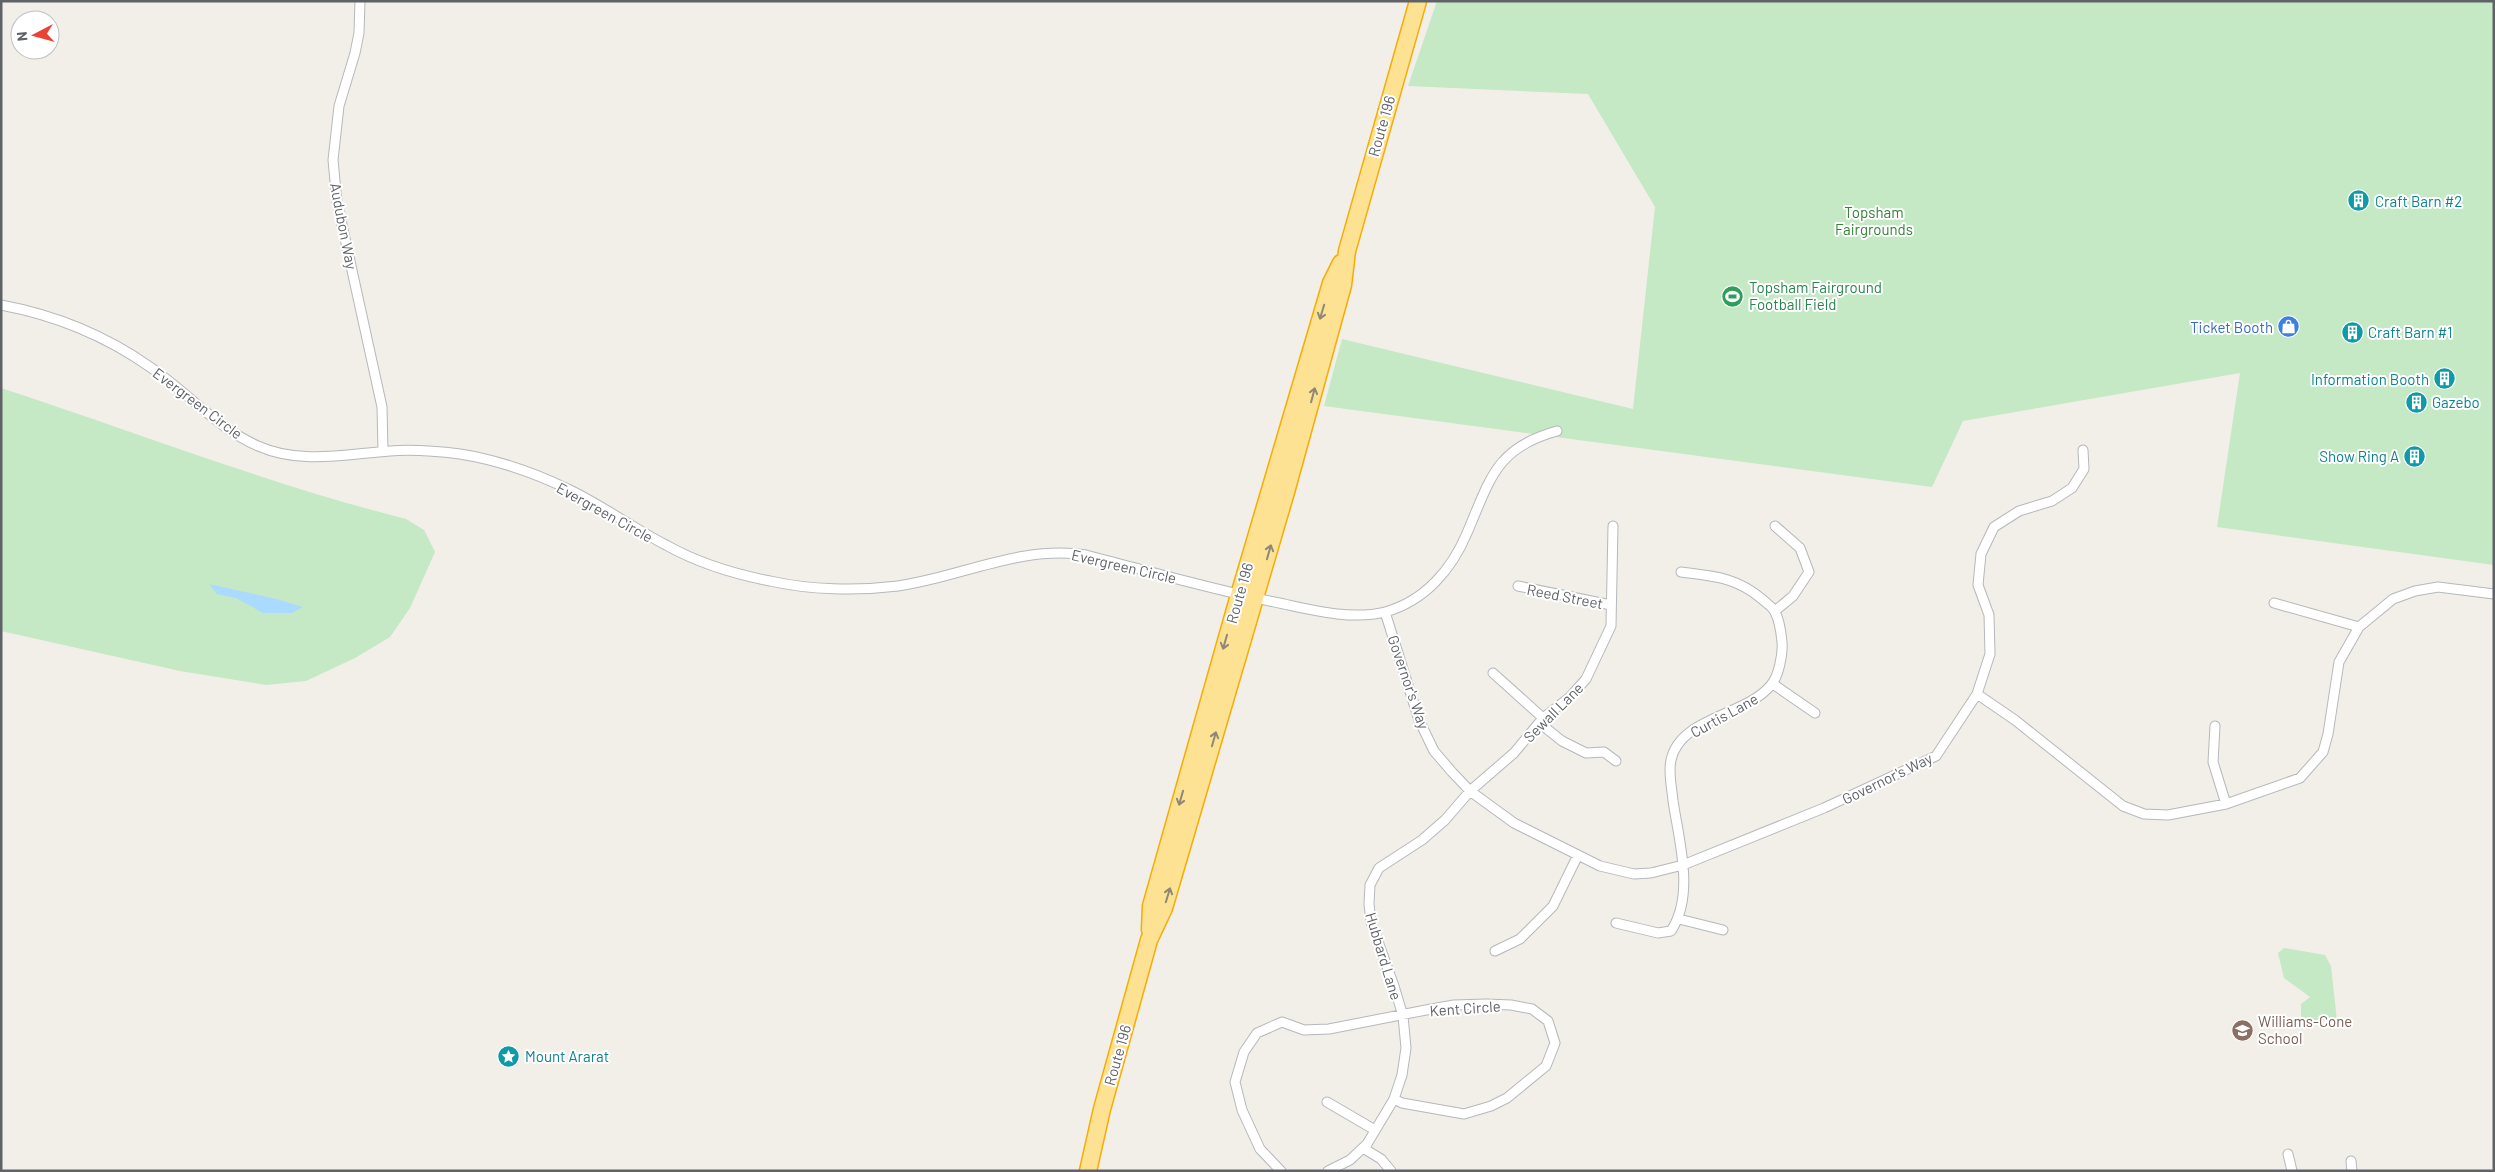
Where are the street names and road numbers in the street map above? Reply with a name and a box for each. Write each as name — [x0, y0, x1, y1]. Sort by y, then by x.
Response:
street label: Route 196 — [1364, 94, 1398, 158]
street label: Audubon Way — [327, 181, 361, 271]
street label: Evergreen Circle — [150, 364, 246, 442]
street label: Evergreen Circle — [554, 478, 656, 546]
street label: Evergreen Circle — [1070, 545, 1178, 587]
street label: Route 196 — [1222, 561, 1256, 625]
street label: Reed Street — [1525, 580, 1605, 612]
street label: Governor's Way — [1385, 633, 1434, 731]
street label: Sewall Lane — [1519, 678, 1587, 746]
street label: Curtis Lane — [1687, 689, 1761, 741]
street label: Governor's Way — [1839, 748, 1935, 808]
street label: Hubbard Lane — [1362, 910, 1406, 1002]
street label: Kent Circle — [1429, 997, 1501, 1019]
street label: Route 196 — [1100, 1023, 1134, 1087]

